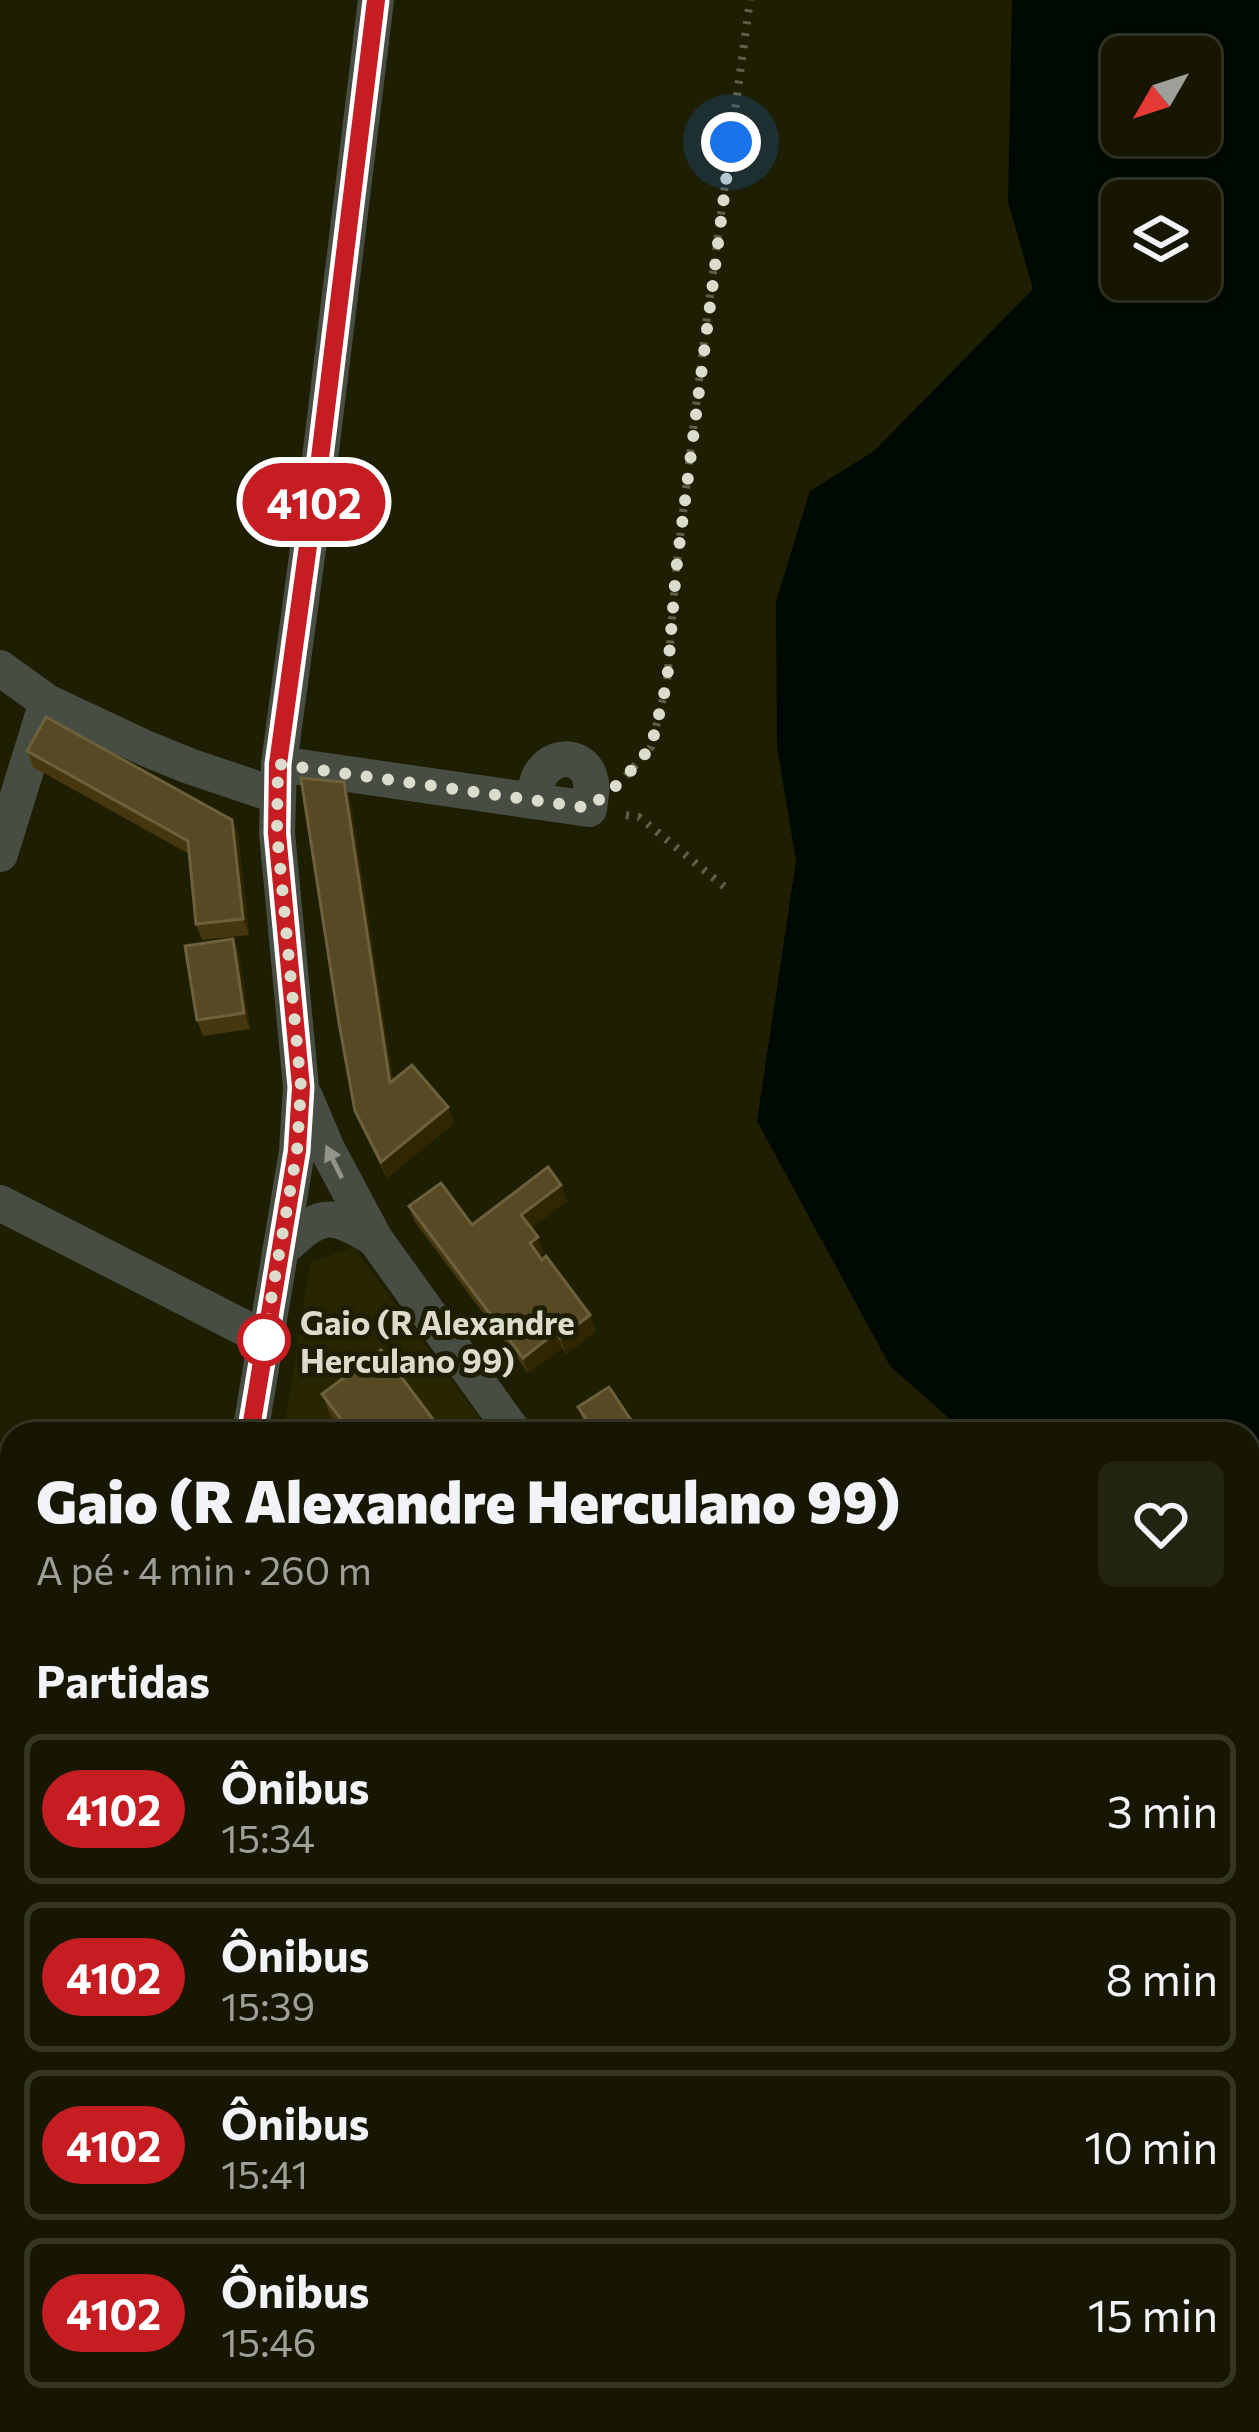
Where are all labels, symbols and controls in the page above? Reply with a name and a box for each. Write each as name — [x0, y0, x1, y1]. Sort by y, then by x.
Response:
north arrow — [1101, 36, 1221, 156]
map controls — [1101, 36, 1221, 300]
your location — [701, 112, 761, 172]
button: layers — [1101, 180, 1221, 300]
line badge: 4102 — [230, 463, 398, 541]
text: 4102 — [266, 476, 362, 528]
one-way arrow — [324, 1144, 344, 1179]
place label: Gaio (R Alexandre Herculano 99) — [300, 1301, 575, 1380]
marker: Gaio (R Alexandre Herculano 99) — [239, 1315, 289, 1365]
button: heart — [1098, 1461, 1224, 1587]
text: Gaio (R Alexandre Herculano 99) — [36, 1465, 900, 1535]
text: A pé · 4 min · 260 m — [36, 1545, 372, 1593]
text: Partidas — [36, 1652, 210, 1707]
text: Ônibus — [221, 1758, 370, 1813]
text: 3 min — [1107, 1782, 1218, 1837]
text: 4102 — [66, 1783, 161, 1835]
text: 15:34 — [221, 1813, 315, 1861]
text: Ônibus — [221, 1926, 370, 1981]
text: 8 min — [1105, 1950, 1218, 2005]
text: 4102 — [66, 1951, 161, 2003]
text: 15:39 — [221, 1981, 315, 2029]
text: Ônibus — [221, 2094, 370, 2149]
text: 10 min — [1084, 2118, 1218, 2173]
text: 4102 — [66, 2119, 161, 2171]
text: 15:41 — [221, 2149, 308, 2197]
text: Ônibus — [221, 2262, 370, 2317]
text: 15 min — [1088, 2286, 1218, 2341]
text: 4102 — [66, 2287, 161, 2339]
text: 15:46 — [221, 2317, 316, 2365]

